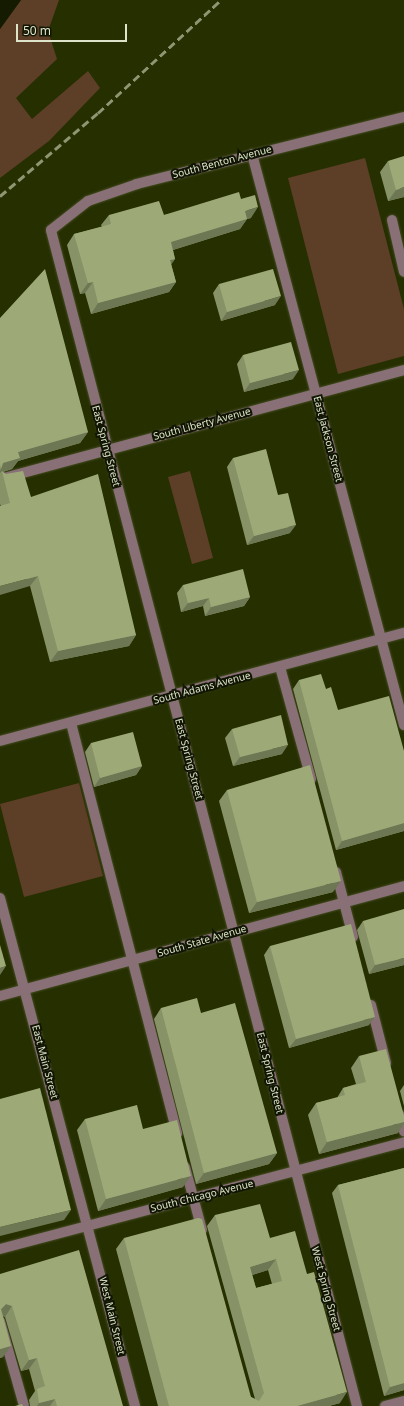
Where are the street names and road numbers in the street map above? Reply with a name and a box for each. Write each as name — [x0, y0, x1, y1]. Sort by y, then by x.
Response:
street label: South Benton Avenue — [171, 143, 273, 181]
street label: East Jackson Street — [311, 395, 345, 483]
street label: East Spring Street — [89, 404, 123, 488]
street label: South Liberty Avenue — [152, 405, 252, 443]
street label: South Adams Avenue — [152, 669, 252, 707]
street label: East Spring Street — [172, 717, 206, 801]
street label: South State Avenue — [156, 923, 248, 959]
street label: East Main Street — [29, 1024, 61, 1100]
street label: East Spring Street — [254, 1031, 286, 1115]
street label: South Chicago Avenue — [149, 1177, 255, 1215]
street label: West Spring Street — [309, 1245, 343, 1333]
street label: West Main Street — [97, 1276, 127, 1356]

